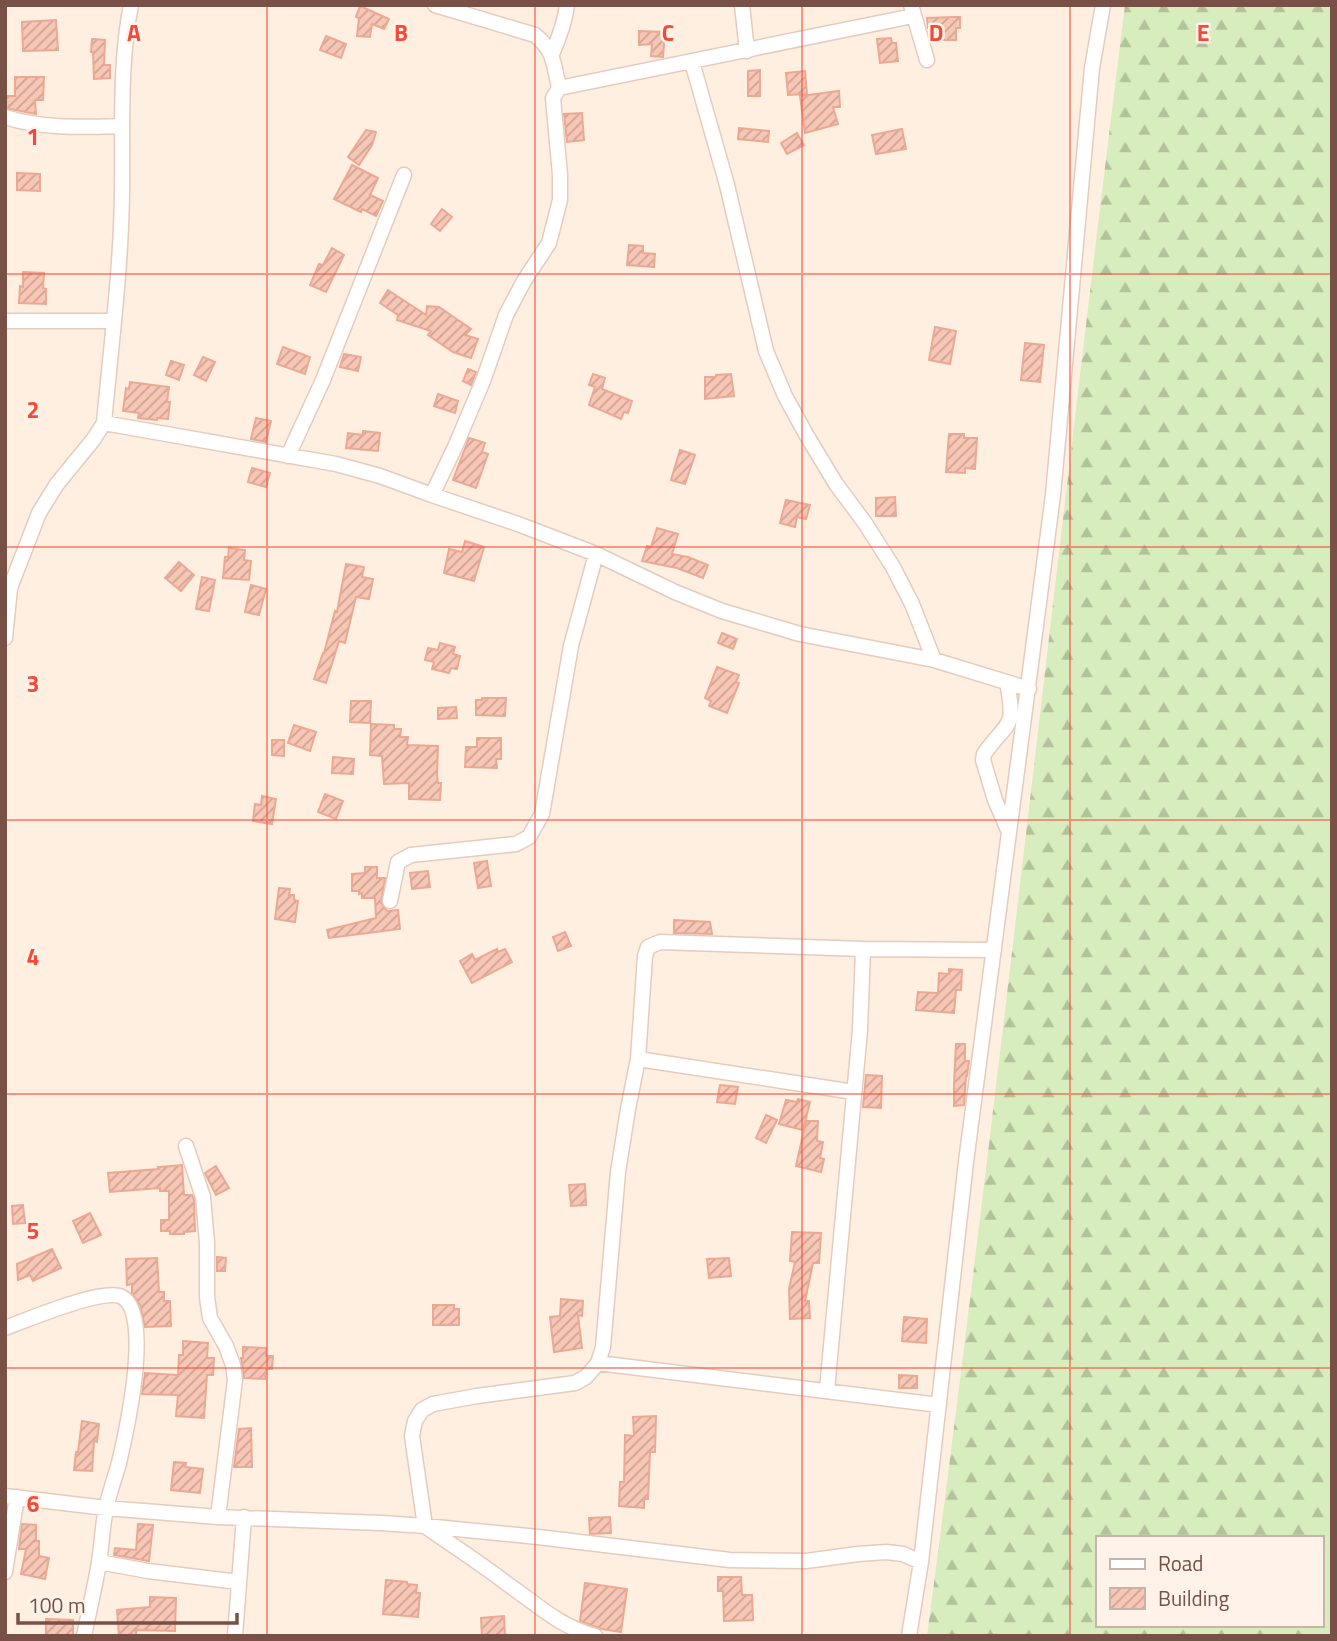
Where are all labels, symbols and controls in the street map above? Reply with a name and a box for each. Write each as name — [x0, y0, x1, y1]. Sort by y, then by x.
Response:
text: A — [127, 15, 141, 50]
text: B — [394, 15, 408, 50]
text: C — [662, 15, 674, 50]
text: D — [929, 15, 943, 50]
text: E — [1197, 15, 1209, 50]
text: 1 — [27, 119, 39, 154]
text: 2 — [27, 392, 39, 427]
text: 3 — [27, 666, 39, 701]
text: 4 — [27, 939, 39, 974]
text: 5 — [27, 1213, 39, 1248]
text: 6 — [27, 1486, 40, 1521]
legend — [1096, 1536, 1323, 1627]
text: Road — [1158, 1547, 1203, 1579]
scale bar — [18, 1582, 236, 1626]
text: Building — [1158, 1582, 1230, 1614]
text: 100 m — [28, 1589, 85, 1621]

